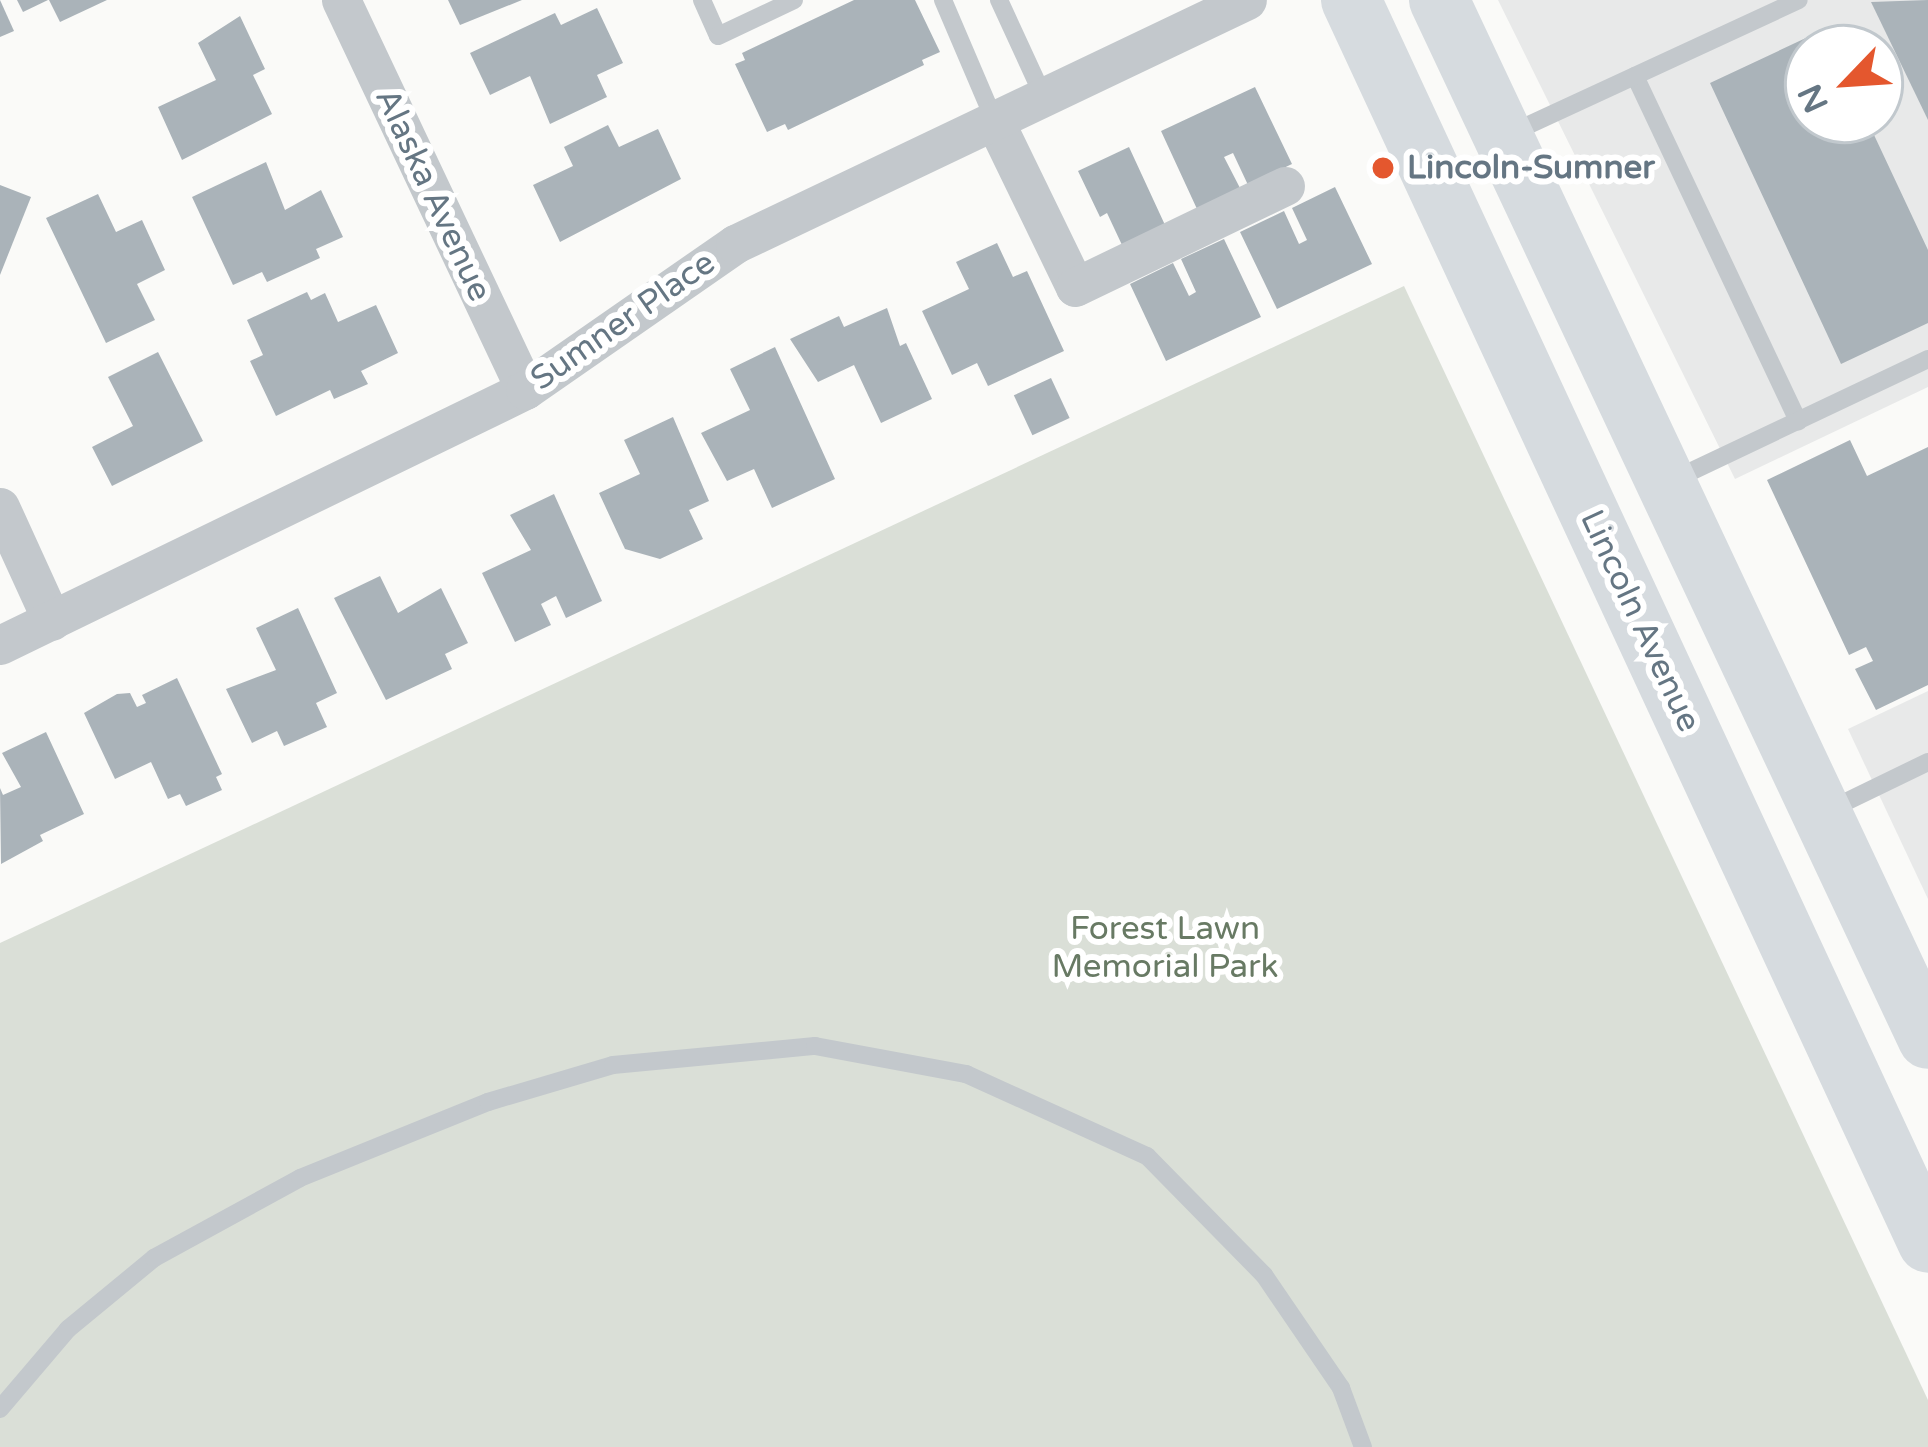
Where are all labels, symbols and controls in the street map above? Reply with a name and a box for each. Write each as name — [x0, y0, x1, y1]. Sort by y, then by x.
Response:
north arrow — [1784, 24, 1904, 144]
text: N — [1790, 78, 1837, 118]
street label: Alaska Avenue — [366, 82, 500, 308]
place label: Lincoln-Sumner — [1407, 148, 1655, 188]
marker: Lincoln-Sumner — [1370, 155, 1396, 181]
street label: Sumner Place — [523, 243, 723, 399]
street label: Lincoln Avenue — [1571, 504, 1709, 738]
park label: Forest Lawn Memorial Park — [1051, 909, 1279, 987]

